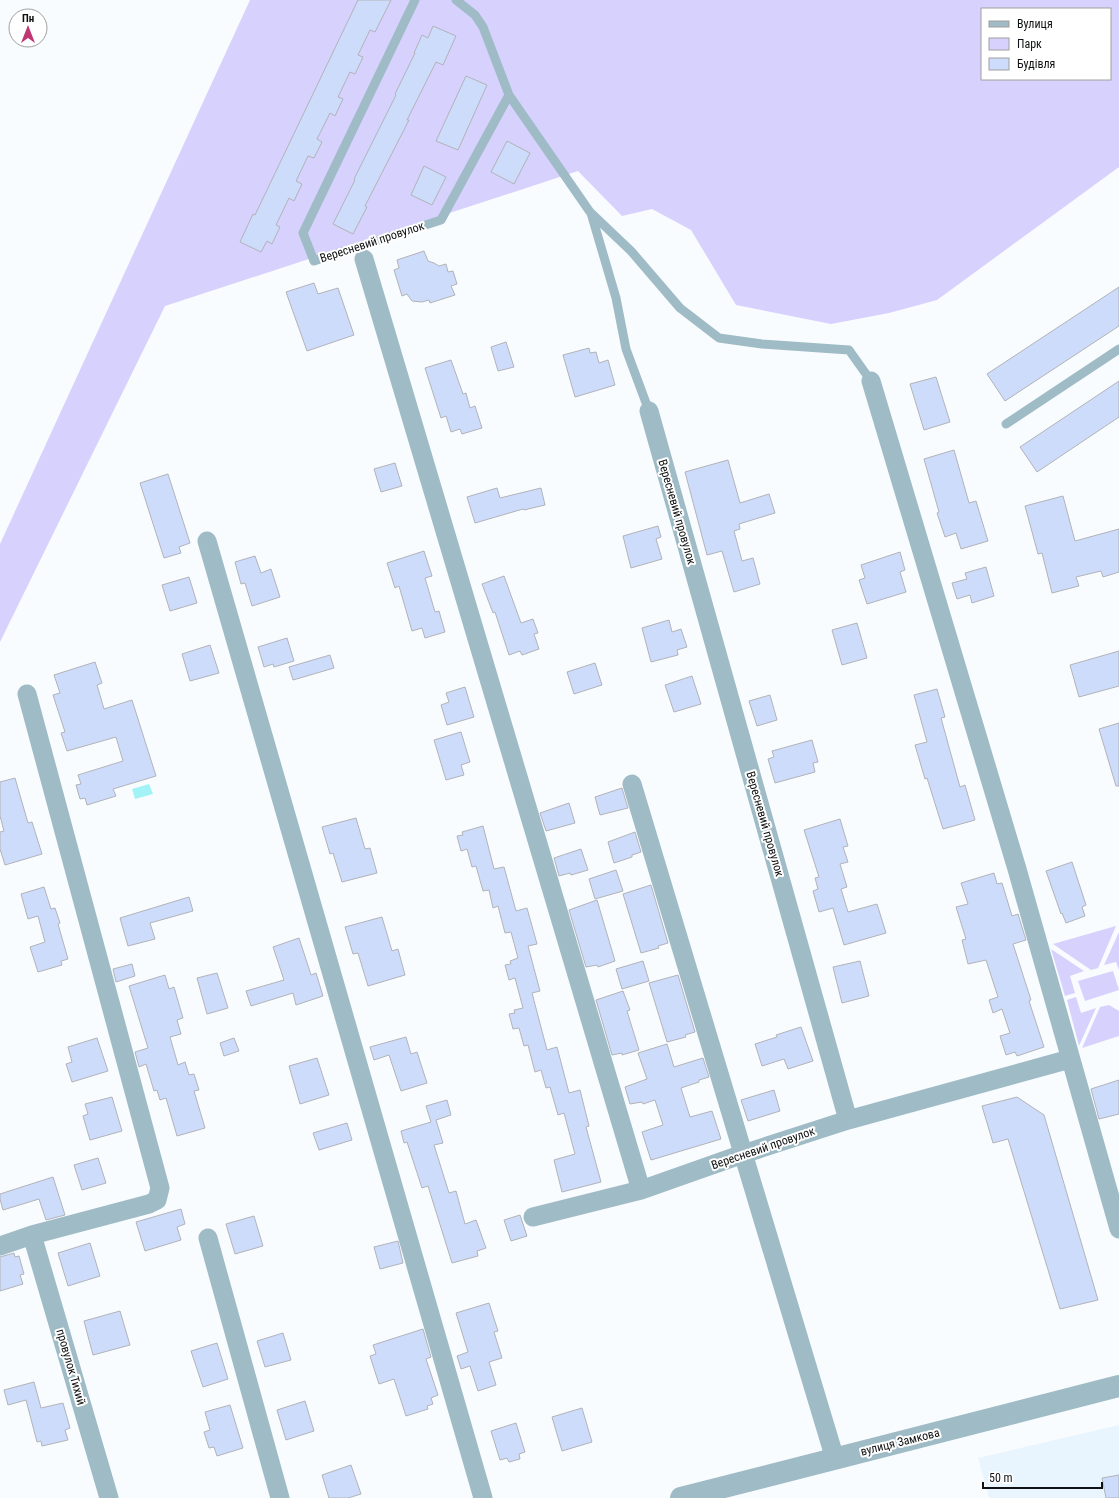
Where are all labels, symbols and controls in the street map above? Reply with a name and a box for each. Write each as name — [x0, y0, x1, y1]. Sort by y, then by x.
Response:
north arrow — [8, 8, 48, 48]
legend — [981, 8, 1111, 80]
text: Пн — [22, 12, 34, 25]
text: Вулиця — [1017, 17, 1053, 31]
text: Парк — [1017, 37, 1042, 51]
text: Будівля — [1017, 57, 1055, 71]
street label: Вересневий провулок — [318, 218, 426, 265]
street label: Вересневий провулок — [655, 458, 699, 566]
street label: Вересневий провулок — [743, 770, 787, 878]
street label: Вересневий провулок — [709, 1124, 817, 1172]
street label: провулок Тихий — [53, 1327, 89, 1407]
street label: вулиця Замкова — [859, 1425, 941, 1459]
scale bar — [983, 1464, 1102, 1490]
text: 50 m — [989, 1471, 1013, 1485]

